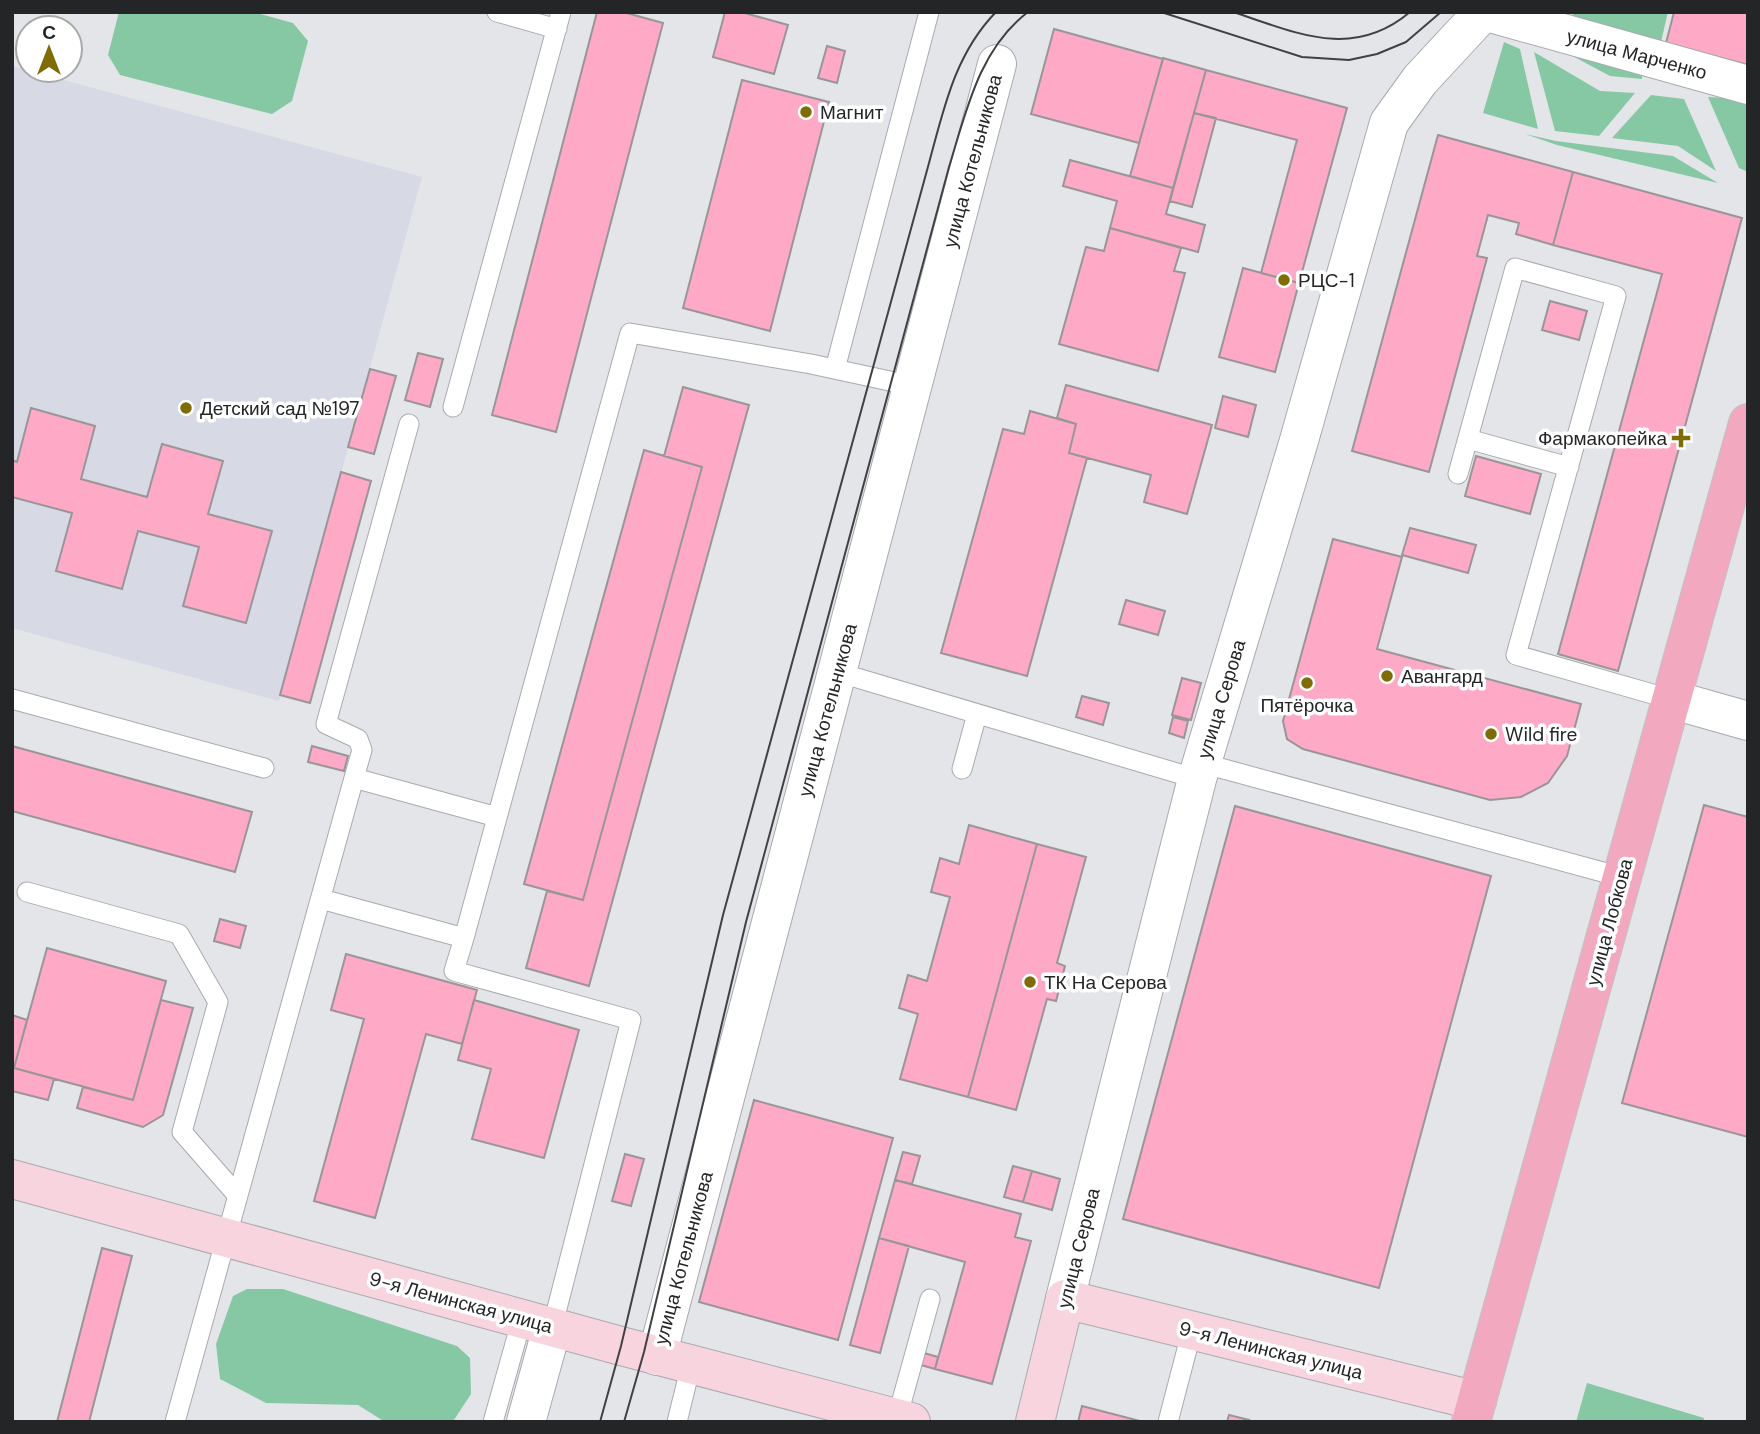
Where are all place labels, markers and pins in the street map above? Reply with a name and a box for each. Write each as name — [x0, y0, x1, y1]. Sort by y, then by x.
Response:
place label: Магнит — [820, 100, 884, 125]
marker: Магнит — [798, 104, 814, 120]
place label: РЦС-1 — [1298, 268, 1355, 293]
marker: РЦС-1 — [1276, 272, 1292, 288]
place label: Детский сад №197 — [200, 396, 360, 421]
marker: Детский сад №197 — [178, 400, 194, 416]
place label: Фармакопейка — [1538, 426, 1667, 451]
marker: Фармакопейка — [1673, 430, 1689, 446]
place label: Авангард — [1401, 664, 1483, 689]
marker: Авангард — [1379, 668, 1395, 684]
marker: Пятёрочка — [1299, 675, 1315, 691]
place label: Пятёрочка — [1260, 693, 1354, 718]
place label: Wild fire — [1505, 722, 1577, 747]
marker: Wild fire — [1483, 726, 1499, 742]
place label: ТК На Серова — [1044, 970, 1167, 995]
marker: ТК На Серова — [1022, 974, 1038, 990]

